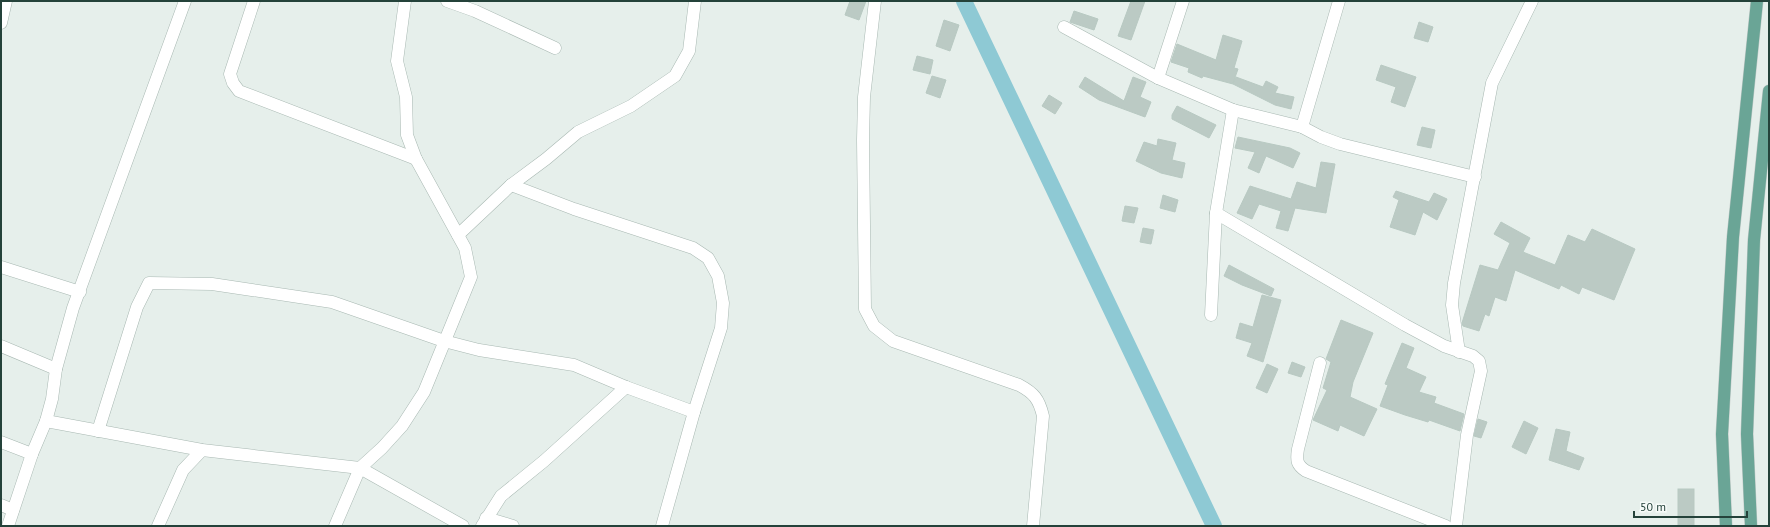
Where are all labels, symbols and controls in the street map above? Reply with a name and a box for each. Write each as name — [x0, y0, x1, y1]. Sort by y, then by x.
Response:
scale bar — [1634, 493, 1747, 519]
text: 50 m — [1640, 499, 1666, 514]

